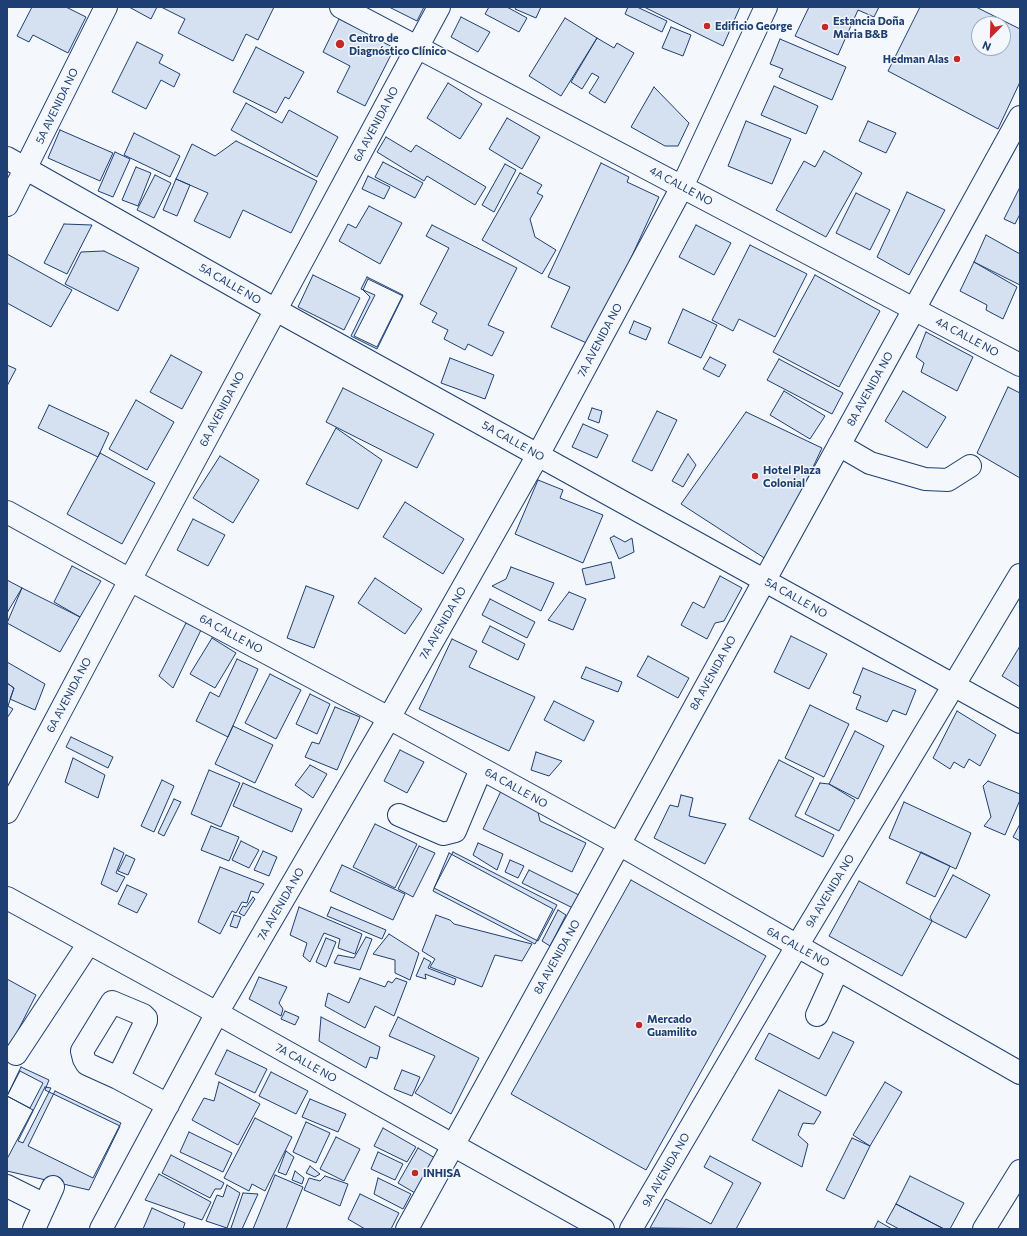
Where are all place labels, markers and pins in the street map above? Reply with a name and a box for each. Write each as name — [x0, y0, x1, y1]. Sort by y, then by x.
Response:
place label: Estancia Doña Maria B&B — [833, 14, 904, 40]
place label: Edificio George — [715, 19, 792, 33]
marker: Edificio George — [702, 21, 712, 31]
marker: Estancia Doña Maria B&B — [820, 22, 830, 32]
place label: Centro de Diagnóstico Clínico — [349, 31, 446, 57]
marker: Centro de Diagnóstico Clínico — [334, 38, 346, 50]
place label: Hedman Alas — [883, 52, 949, 66]
marker: Hedman Alas — [952, 54, 962, 64]
place label: Hotel Plaza Colonial — [763, 463, 821, 489]
marker: Hotel Plaza Colonial — [750, 471, 760, 481]
place label: Mercado Guamilito — [647, 1012, 697, 1038]
marker: Mercado Guamilito — [634, 1020, 644, 1030]
place label: INHISA — [423, 1166, 461, 1180]
marker: INHISA — [410, 1168, 420, 1178]

